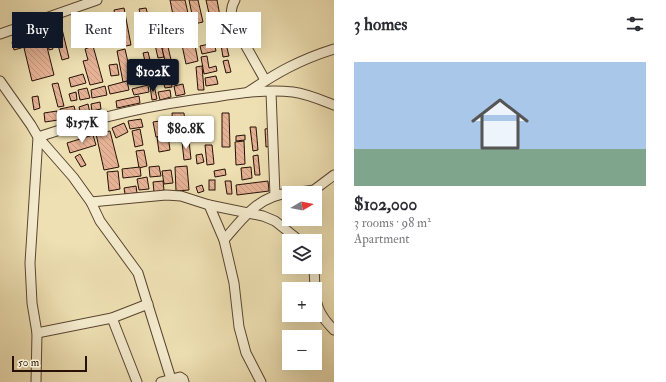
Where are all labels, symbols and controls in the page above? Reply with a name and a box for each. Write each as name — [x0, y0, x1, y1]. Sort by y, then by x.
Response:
chip: Buy — [12, 12, 63, 48]
chip: Rent — [71, 12, 126, 48]
chip: Filters — [134, 12, 198, 48]
chip: New — [206, 12, 261, 48]
icon: filters — [624, 13, 646, 35]
text: 3 homes — [354, 14, 407, 35]
pin: $102K — [125, 59, 181, 93]
text: $102K — [136, 64, 170, 80]
icon: home — [464, 88, 536, 160]
pin: $157K — [54, 110, 110, 144]
text: $157K — [66, 115, 98, 131]
pin: $80.8K — [153, 116, 219, 150]
text: $80.8K — [167, 121, 205, 137]
north arrow — [282, 186, 322, 226]
map controls — [282, 186, 322, 370]
text: $102,000 — [354, 194, 417, 215]
text: 3 rooms · 98 m² — [354, 215, 431, 231]
text: Apartment — [354, 231, 410, 247]
button: layers — [282, 234, 322, 274]
button: + — [282, 282, 322, 322]
button: − — [282, 330, 322, 370]
scale bar — [12, 354, 87, 373]
text: 50 m — [18, 356, 39, 369]

